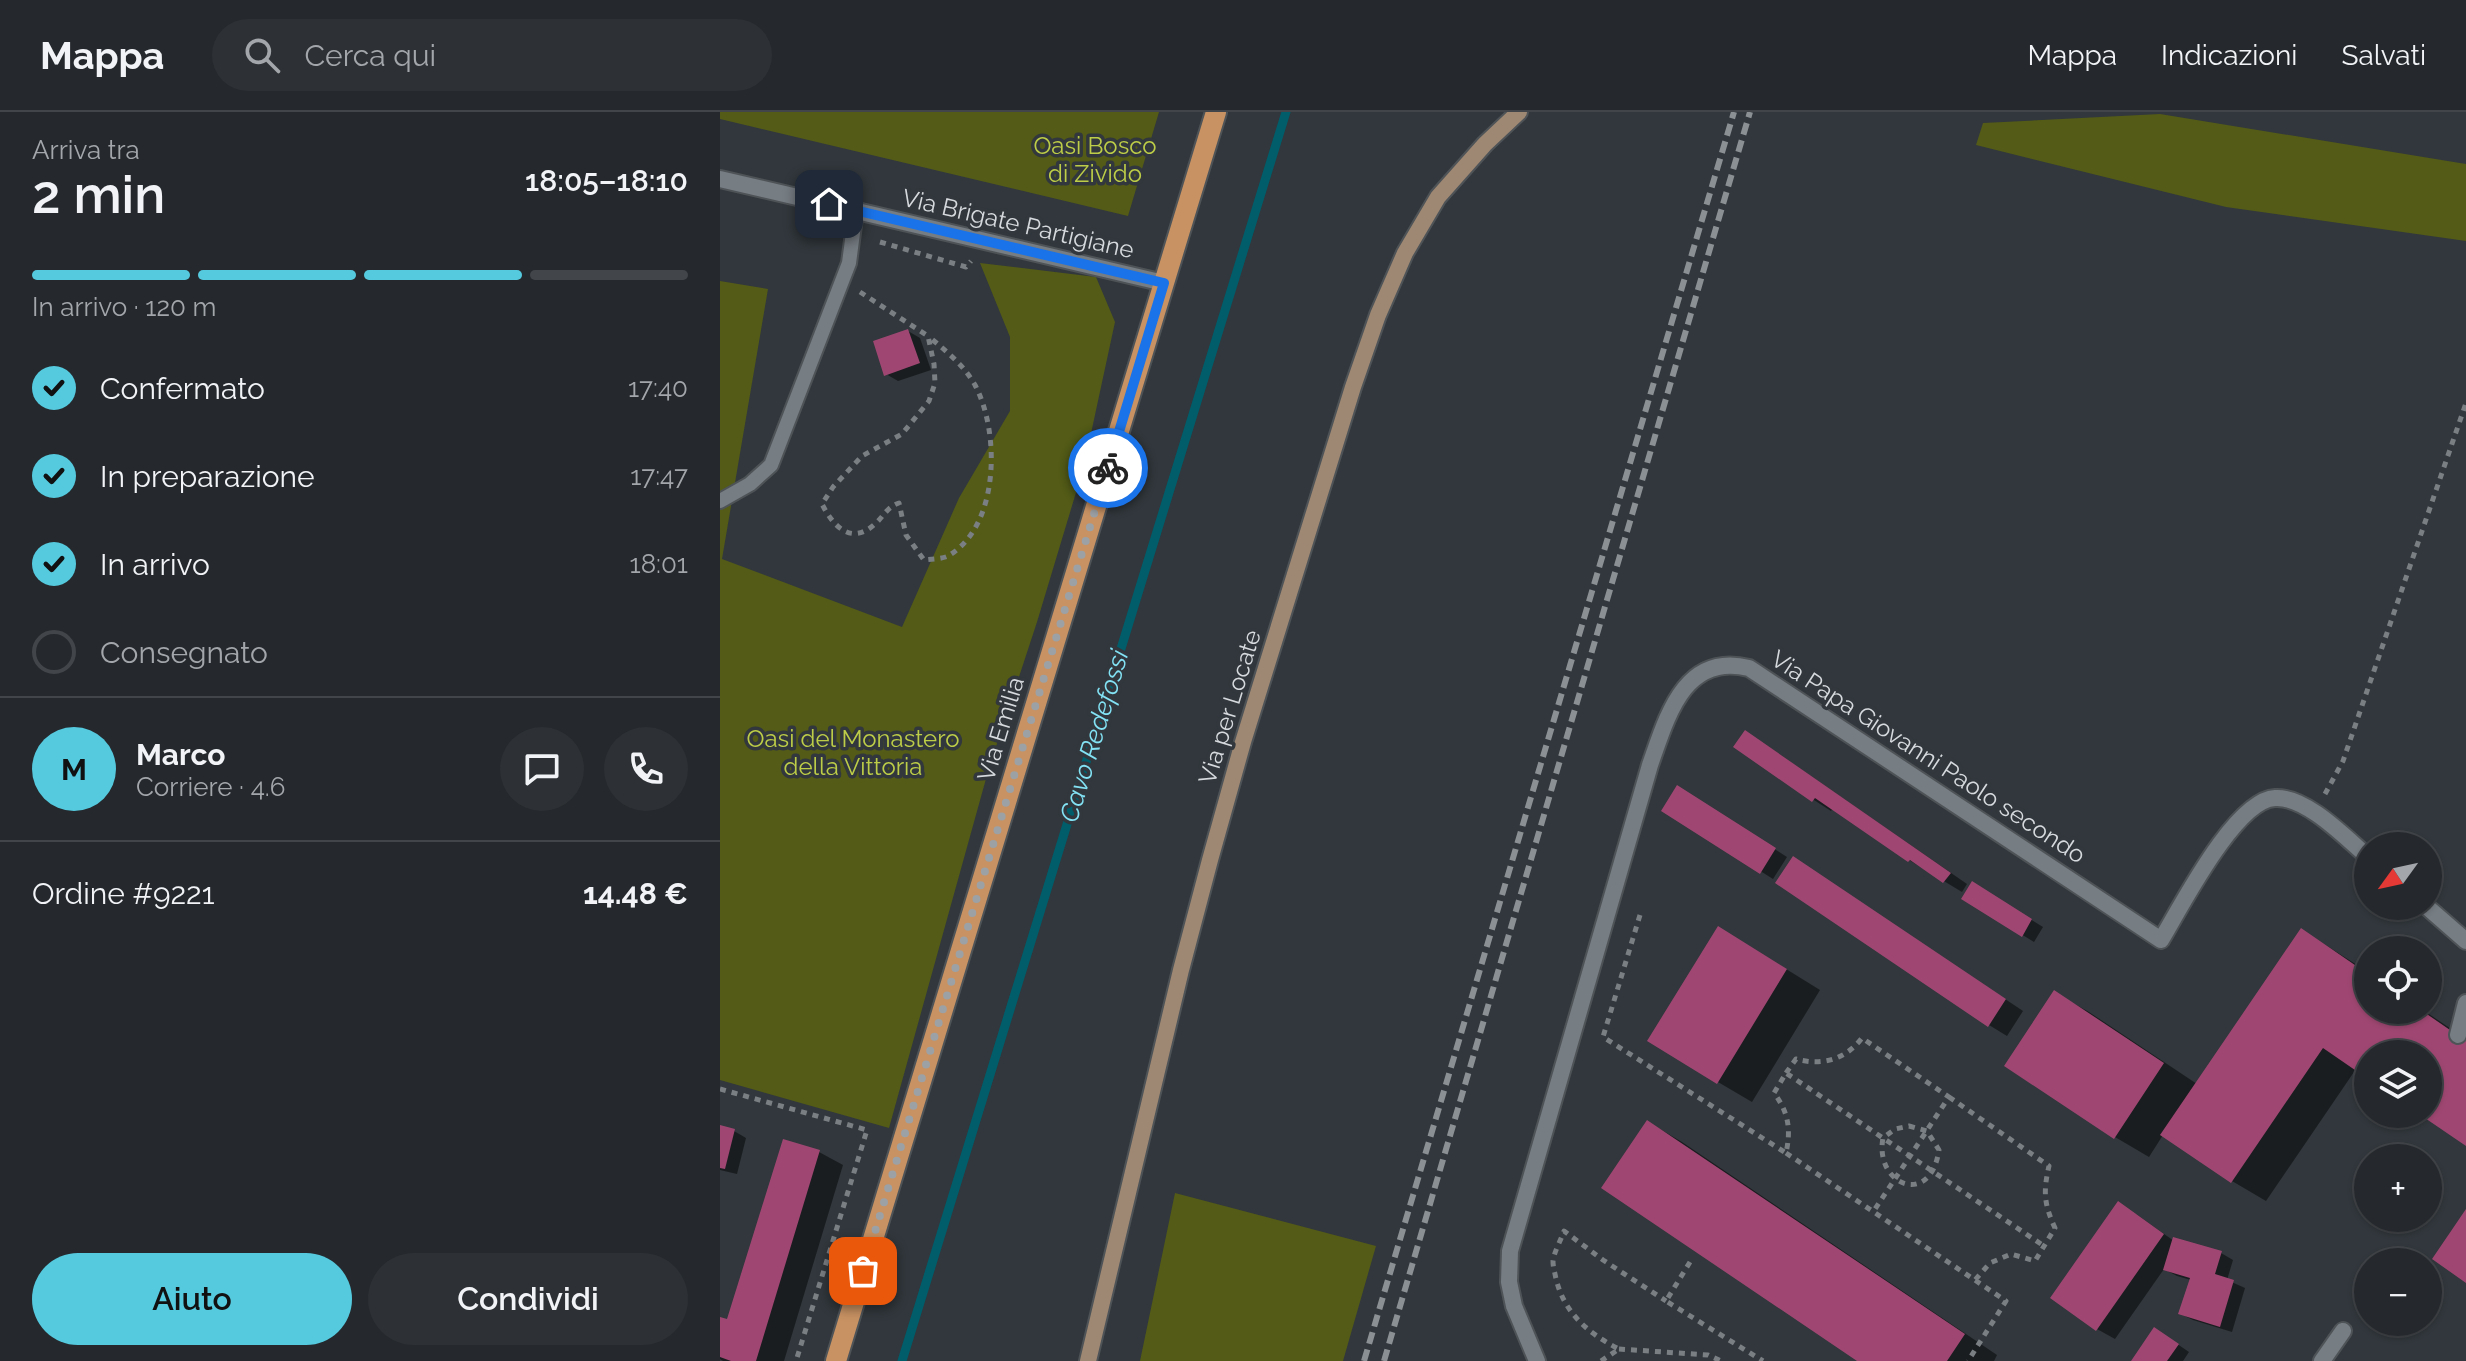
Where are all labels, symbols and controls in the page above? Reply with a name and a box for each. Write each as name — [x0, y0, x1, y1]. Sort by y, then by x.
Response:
search box — [212, 19, 772, 91]
text: Mappa — [40, 33, 164, 78]
icon: search — [240, 33, 284, 77]
text: Cerca qui — [304, 38, 436, 73]
text: Mappa — [2028, 39, 2117, 72]
text: Indicazioni — [2161, 39, 2297, 72]
text: Salvati — [2341, 39, 2426, 72]
park label: Oasi Bosco di Zivido — [1033, 131, 1157, 188]
text: Arriva tra — [32, 135, 140, 165]
text: 18:05–18:10 — [525, 163, 688, 198]
text: 2 min — [32, 164, 165, 225]
pin — [795, 170, 863, 238]
icon: home — [807, 182, 851, 226]
street label: Via Brigate Partigiane — [899, 183, 1137, 264]
text: In arrivo · 120 m — [32, 292, 216, 322]
icon: check — [32, 366, 76, 410]
text: Confermato — [100, 371, 265, 406]
text: 17:40 — [628, 373, 688, 403]
courier — [1068, 428, 1148, 508]
icon: bike — [1086, 446, 1130, 490]
icon: check — [32, 454, 76, 498]
text: In preparazione — [100, 459, 315, 494]
text: 17:47 — [630, 461, 688, 491]
icon: check — [32, 542, 76, 586]
text: In arrivo — [100, 547, 210, 582]
text: 18:01 — [630, 549, 688, 579]
street label: Via per Locate — [1192, 626, 1267, 787]
text: Consegnato — [100, 635, 268, 670]
street label: Via Papa Giovanni Paolo secondo — [1766, 644, 2091, 869]
water label: Cavo Redefossi — [1054, 645, 1135, 826]
street label: Via Emilia — [971, 673, 1030, 784]
park label: Oasi del Monastero della Vittoria — [747, 724, 959, 781]
button: chat — [500, 727, 584, 811]
button: phone — [604, 727, 688, 811]
text: Marco — [136, 737, 225, 772]
text: M — [61, 752, 87, 787]
text: Corriere · 4.6 — [136, 772, 285, 802]
north arrow — [2354, 832, 2442, 920]
map controls — [2354, 832, 2442, 1336]
text: Ordine #9221 — [32, 876, 215, 911]
text: 14.48 € — [583, 876, 688, 911]
button: locate — [2354, 936, 2442, 1024]
button: layers — [2354, 1040, 2442, 1128]
button: + — [2354, 1144, 2442, 1232]
pin — [829, 1237, 897, 1305]
button: − — [2354, 1248, 2442, 1336]
icon: bag — [841, 1249, 885, 1293]
button: Aiuto — [32, 1253, 352, 1345]
button: Condividi — [368, 1253, 688, 1345]

